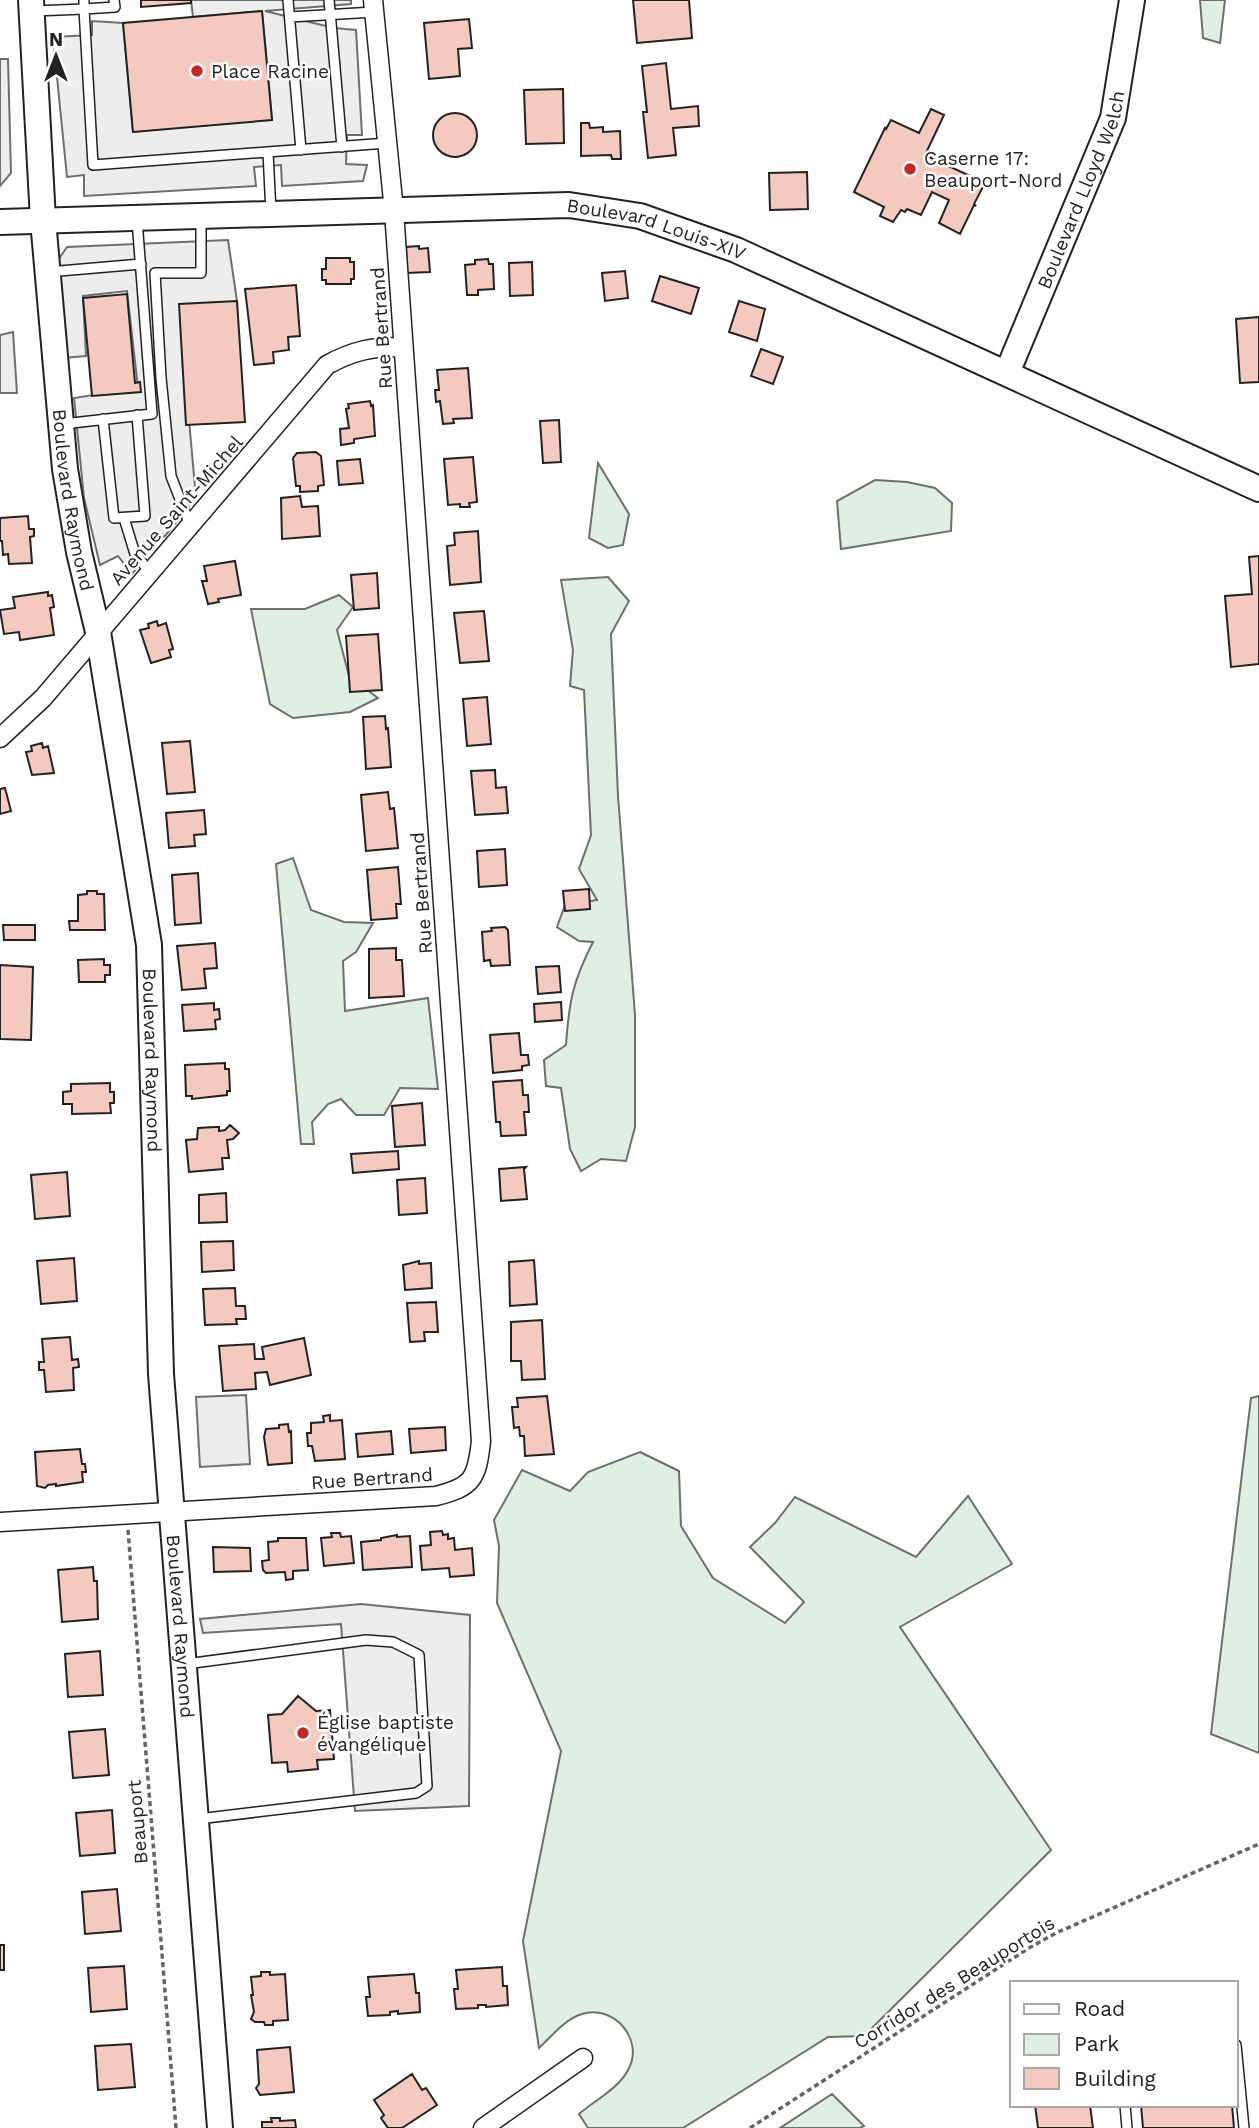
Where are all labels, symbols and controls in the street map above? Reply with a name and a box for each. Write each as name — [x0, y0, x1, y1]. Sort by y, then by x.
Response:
north arrow — [21, 21, 91, 91]
text: N — [49, 28, 63, 51]
place label: Place Racine — [211, 60, 329, 83]
marker: Place Racine — [189, 63, 205, 79]
street label: Boulevard Lloyd Welch — [1032, 89, 1129, 292]
place label: Caserne 17: Beauport-Nord — [924, 147, 1062, 192]
marker: Caserne 17: Beauport-Nord — [902, 161, 918, 177]
street label: Boulevard Louis-XIV — [565, 194, 750, 265]
street label: Rue Bertrand — [366, 266, 397, 390]
street label: Boulevard Raymond — [48, 408, 99, 593]
street label: Avenue Saint-Michel — [105, 431, 248, 590]
street label: Rue Bertrand — [406, 831, 437, 955]
street label: Boulevard Raymond — [138, 968, 166, 1153]
street label: Rue Bertrand — [310, 1463, 434, 1494]
street label: Boulevard Raymond — [162, 1534, 199, 1719]
place label: Église baptiste évangélique — [317, 1711, 454, 1756]
marker: Église baptiste évangélique — [295, 1725, 311, 1741]
street label: Beauport — [122, 1779, 153, 1865]
street label: Corridor des Beauportois — [850, 1911, 1059, 2054]
legend — [1010, 1981, 1238, 2107]
text: Road — [1074, 1996, 1125, 2021]
text: Park — [1074, 2031, 1119, 2056]
text: Building — [1074, 2066, 1156, 2091]

